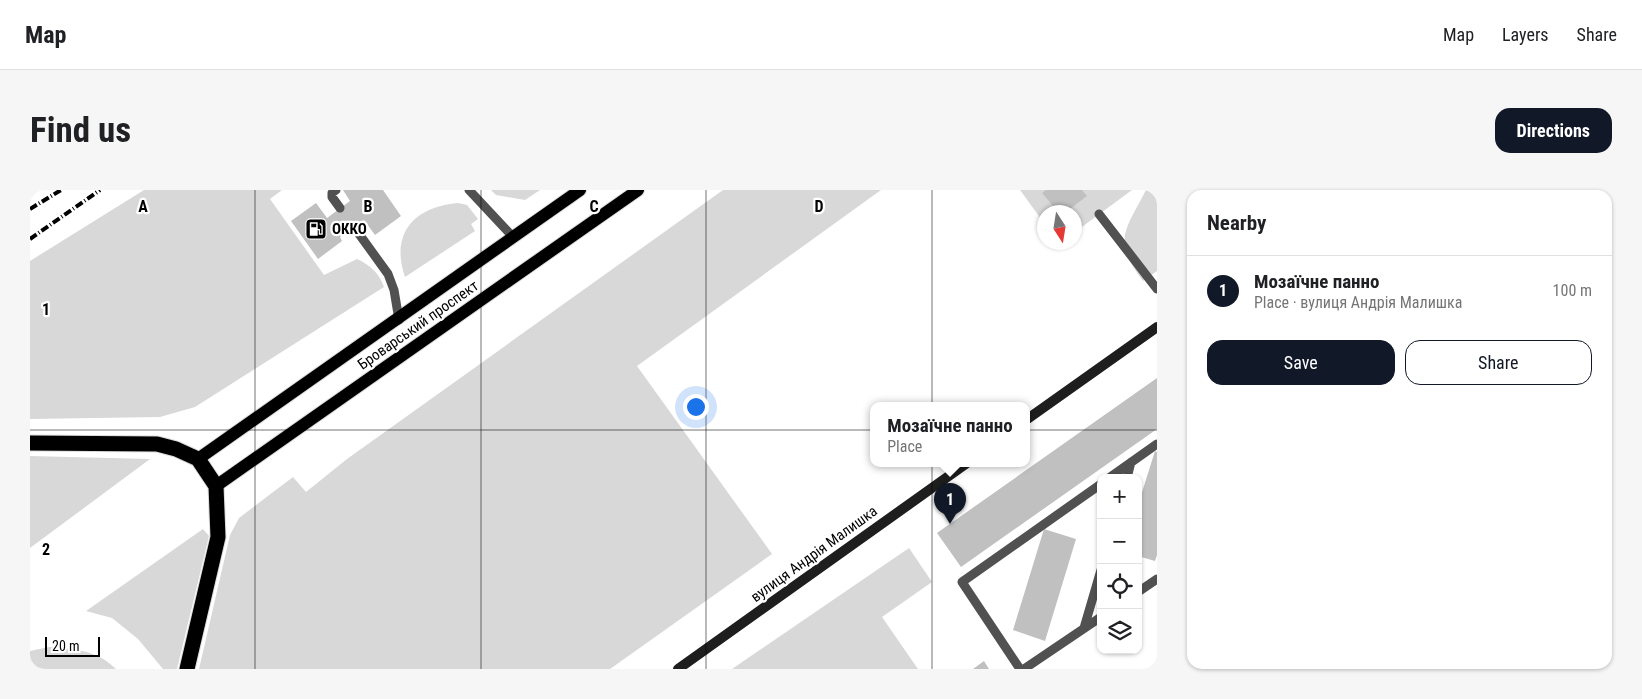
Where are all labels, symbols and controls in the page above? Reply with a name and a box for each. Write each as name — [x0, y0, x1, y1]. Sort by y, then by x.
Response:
text: Map — [25, 21, 66, 49]
text: Map — [1443, 24, 1474, 45]
text: Layers — [1502, 24, 1549, 45]
text: Share — [1577, 24, 1617, 45]
button: Directions — [1495, 108, 1612, 153]
text: Find us — [30, 110, 131, 151]
text: A — [138, 197, 148, 216]
text: B — [364, 197, 373, 216]
text: C — [589, 197, 599, 216]
text: D — [814, 197, 824, 216]
north arrow — [1037, 205, 1082, 250]
text: Nearby — [1207, 211, 1266, 235]
fuel station icon: ОККО — [304, 217, 328, 241]
place label: ОККО — [332, 220, 367, 238]
text: Мозаїчне панно — [1254, 270, 1380, 293]
street label: Броварський проспект — [354, 277, 482, 373]
text: 1 — [1219, 281, 1227, 300]
text: 100 m — [1553, 281, 1592, 300]
text: Place · вулиця Андрія Малишка — [1254, 293, 1462, 312]
text: 1 — [42, 300, 50, 319]
button: Save — [1207, 340, 1395, 385]
button: Share — [1405, 340, 1592, 385]
your location — [683, 394, 709, 420]
popup — [870, 402, 1030, 467]
text: Мозаїчне панно — [887, 414, 1013, 437]
text: Place — [887, 437, 922, 456]
map controls — [1097, 474, 1142, 654]
button: + — [1097, 474, 1142, 519]
pin: 1 — [934, 483, 966, 524]
street label: вулиця Андрія Малишка — [747, 502, 881, 606]
button: − — [1097, 519, 1142, 564]
text: 2 — [42, 540, 50, 559]
button: locate — [1097, 564, 1142, 609]
button: layers — [1097, 609, 1142, 654]
scale bar — [45, 634, 100, 657]
text: 20 m — [52, 638, 80, 654]

